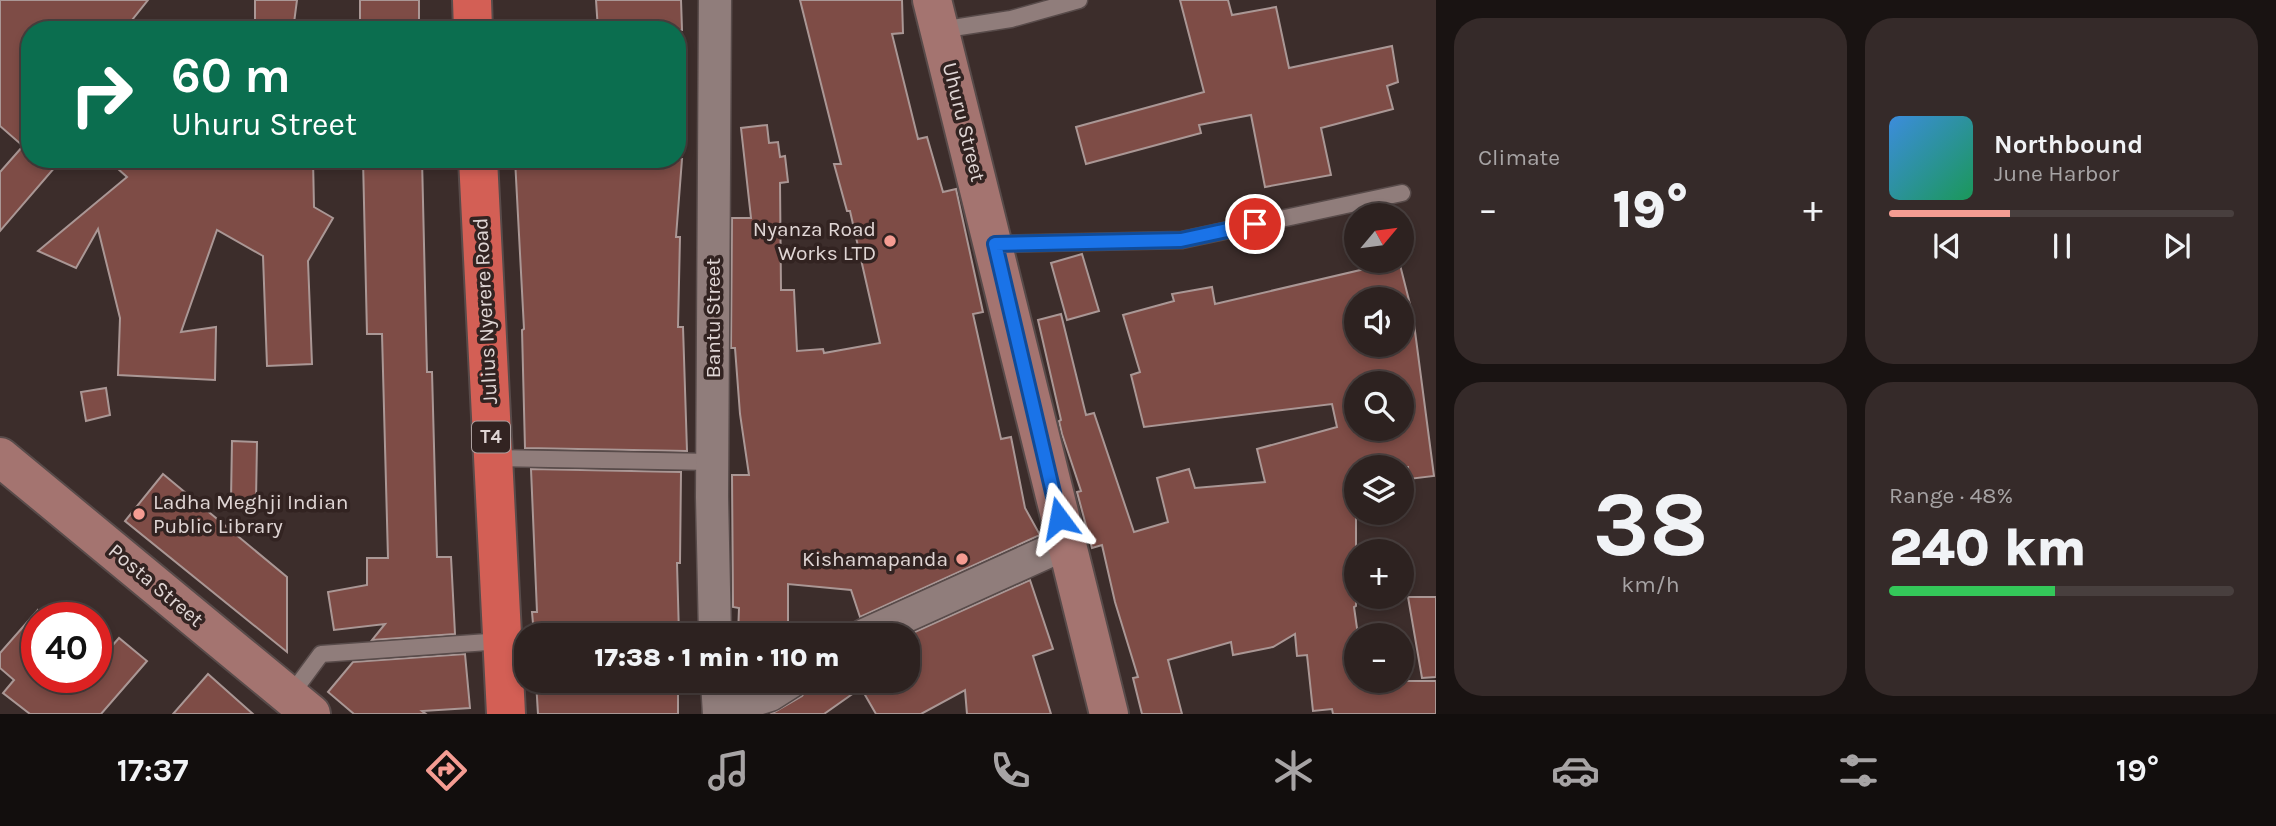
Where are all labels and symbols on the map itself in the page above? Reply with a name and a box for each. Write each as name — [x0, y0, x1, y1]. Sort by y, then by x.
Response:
street label: Uhuru Street — [938, 60, 990, 184]
pin — [1225, 194, 1285, 254]
north arrow — [1344, 203, 1414, 273]
street label: Julius Nyerere Road — [468, 217, 502, 405]
place label: Nyanza Road Works LTD — [753, 217, 876, 265]
marker: Nyanza Road Works LTD — [882, 233, 898, 249]
street label: Bantu Street — [701, 258, 725, 378]
road number: T4 — [472, 422, 510, 452]
position arrow — [1022, 481, 1096, 555]
place label: Ladha Meghji Indian Public Library — [153, 490, 348, 538]
marker: Ladha Meghji Indian Public Library — [131, 506, 147, 522]
street label: Posta Street — [104, 538, 208, 632]
place label: Kishamapanda — [802, 547, 948, 571]
marker: Kishamapanda — [954, 551, 970, 567]
speed limit sign: 40 — [21, 602, 112, 693]

